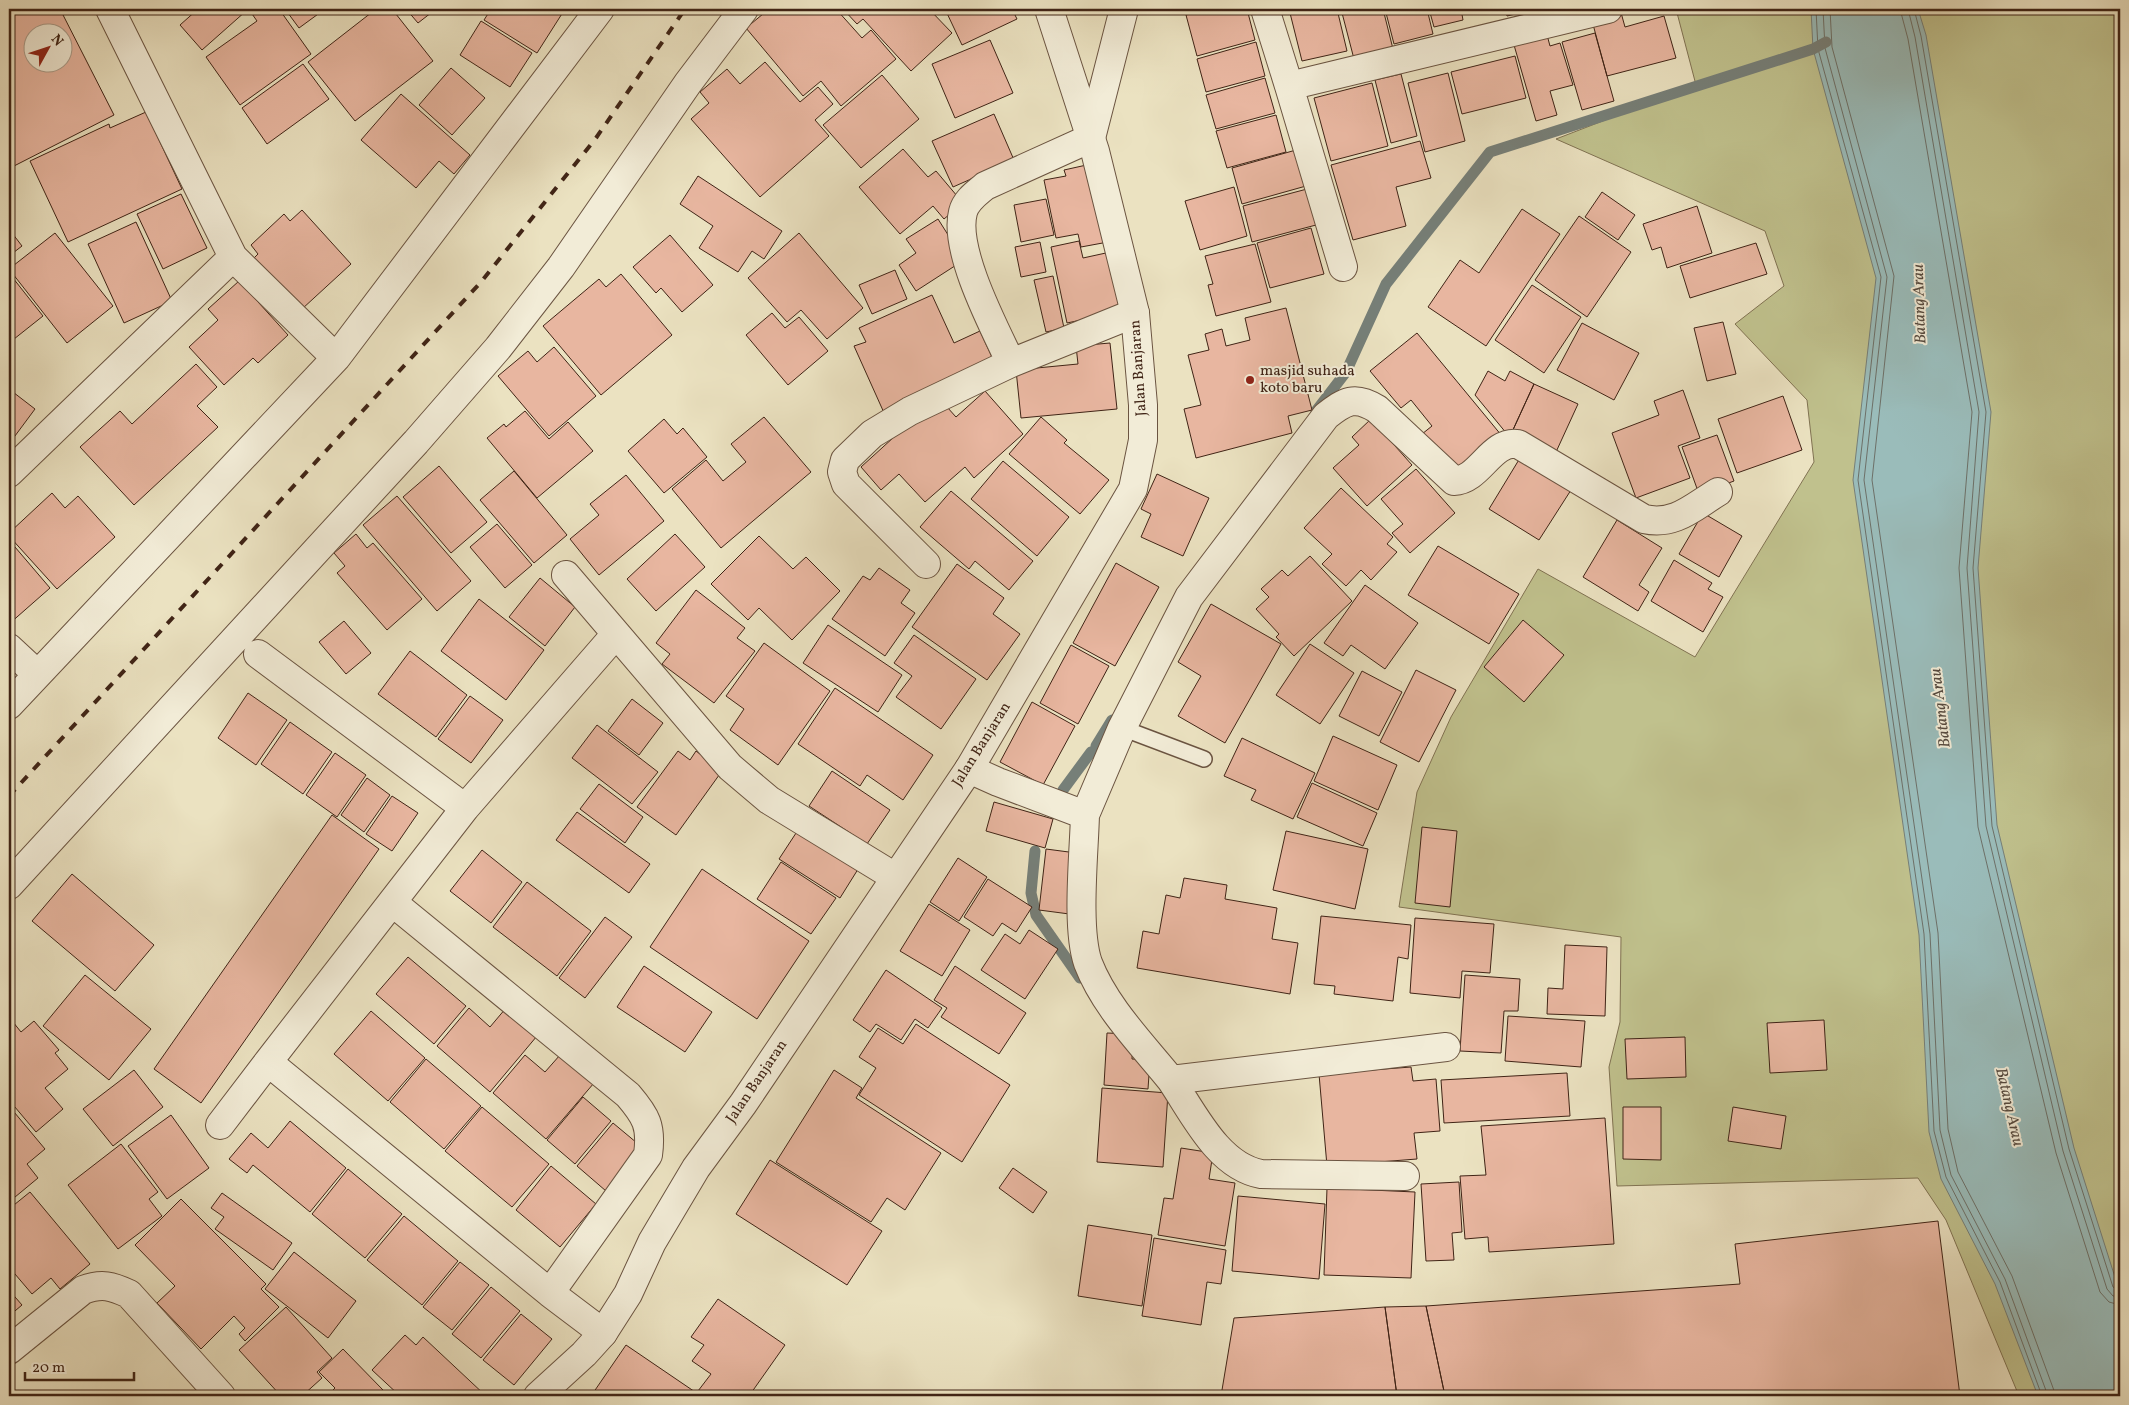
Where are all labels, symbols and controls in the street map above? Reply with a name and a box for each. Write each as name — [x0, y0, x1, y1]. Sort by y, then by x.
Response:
north arrow — [22, 22, 72, 72]
text: N — [46, 31, 67, 51]
water label: Batang Arau — [1908, 264, 1932, 344]
street label: Jalan Banjaran — [1125, 319, 1153, 417]
place label: masjid suhada koto baru — [1260, 361, 1355, 399]
marker: masjid suhada koto baru — [1244, 374, 1256, 386]
water label: Batang Arau — [1925, 667, 1957, 749]
street label: Jalan Banjaran — [948, 698, 1016, 791]
street label: Jalan Banjaran — [721, 1036, 793, 1128]
water label: Batang Arau — [1989, 1066, 2029, 1148]
scale bar — [25, 1350, 134, 1382]
text: 20 m — [32, 1358, 65, 1379]

